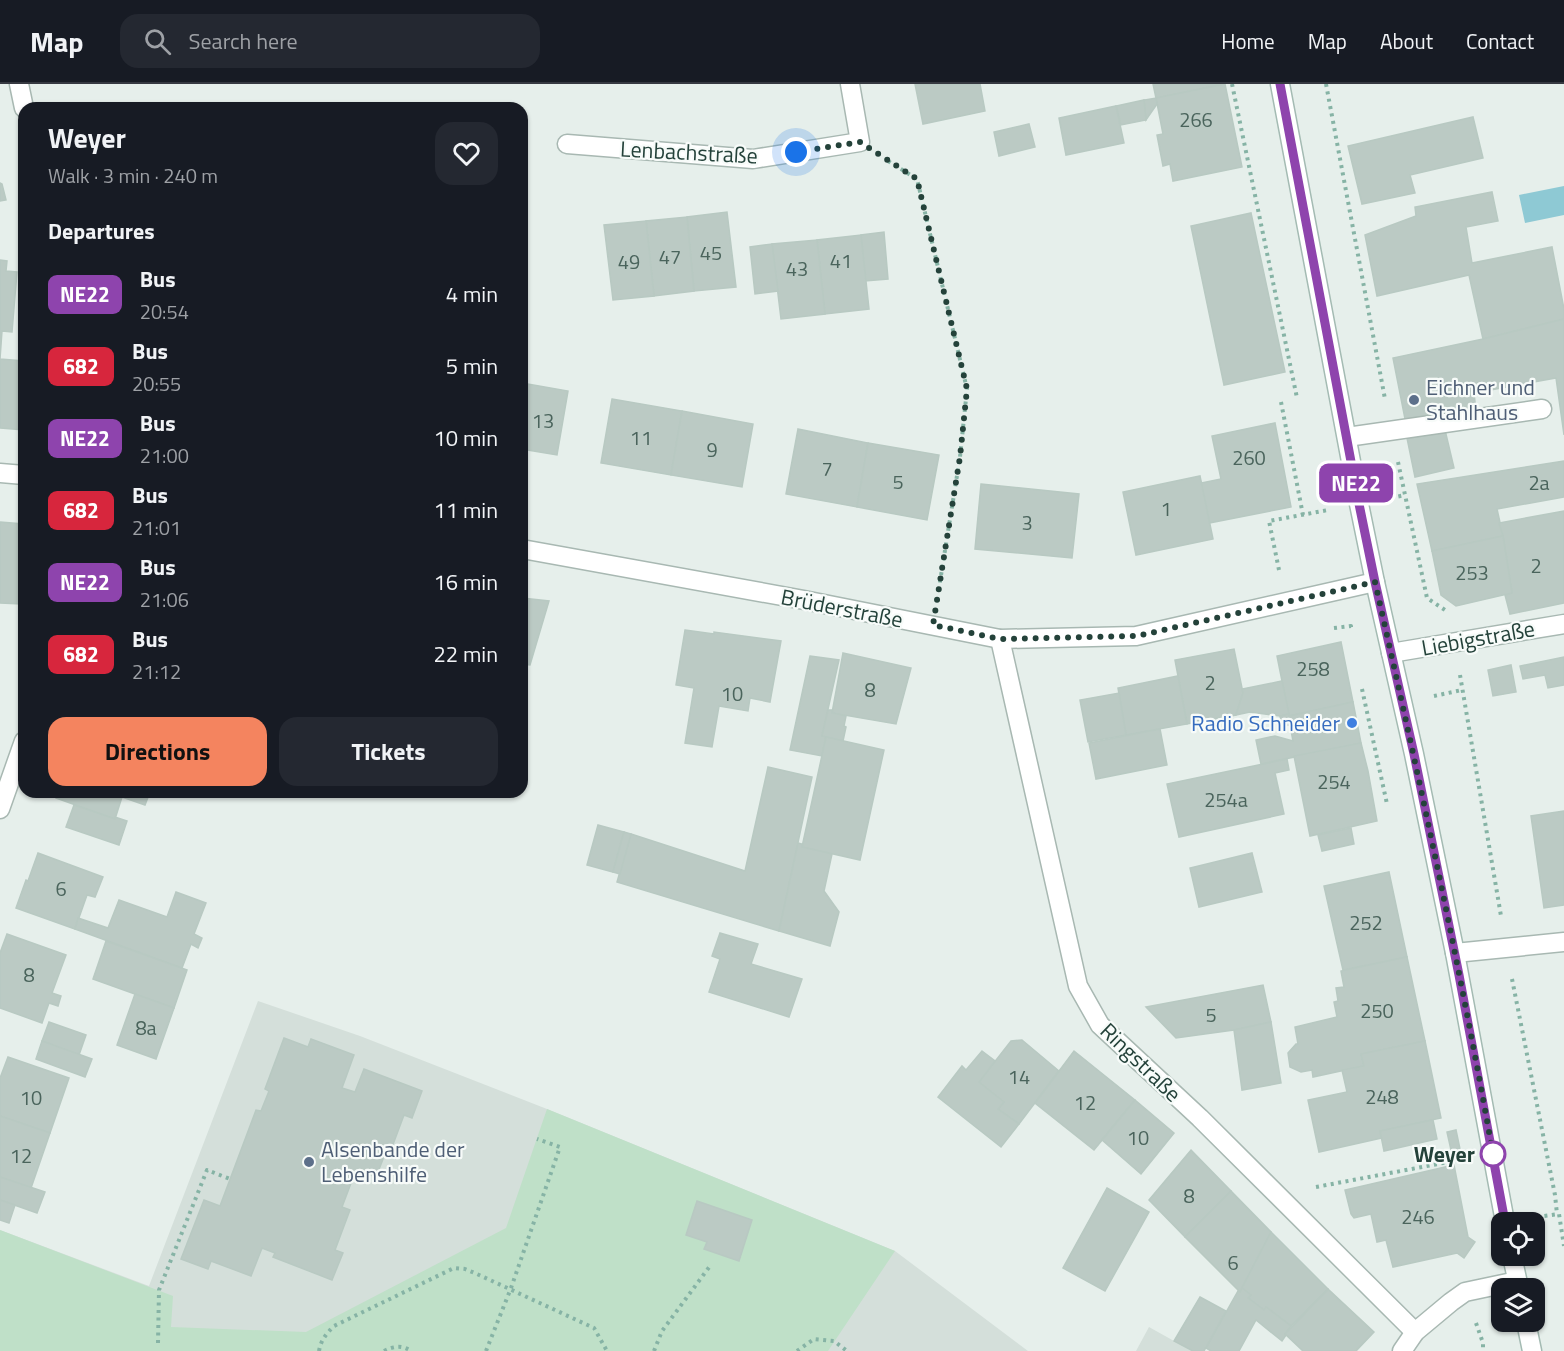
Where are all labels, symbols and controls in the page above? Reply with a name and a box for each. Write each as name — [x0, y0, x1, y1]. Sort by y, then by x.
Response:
search box — [120, 14, 540, 68]
text: Map — [30, 20, 84, 63]
text: Search here — [189, 24, 298, 58]
icon: search — [141, 25, 174, 58]
text: Home — [1221, 25, 1275, 57]
text: Map — [1308, 25, 1347, 57]
text: About — [1380, 25, 1433, 57]
text: Contact — [1466, 25, 1534, 57]
house number: 266 — [1179, 104, 1213, 135]
text: Weyer — [48, 116, 126, 159]
button: heart — [435, 122, 498, 185]
street label: Lenbachstraße — [619, 131, 759, 173]
your location — [781, 137, 811, 167]
text: Walk · 3 min · 240 m — [48, 160, 218, 191]
text: Departures — [48, 214, 155, 248]
house number: 45 — [700, 237, 722, 268]
house number: 47 — [659, 241, 681, 272]
house number: 41 — [830, 245, 852, 276]
house number: 49 — [618, 246, 640, 277]
house number: 43 — [786, 253, 808, 284]
text: Bus — [140, 262, 176, 296]
text: 4 min — [446, 277, 498, 311]
text: NE22 — [60, 278, 110, 310]
text: 20:54 — [140, 296, 189, 327]
text: Bus — [132, 334, 168, 368]
text: 5 min — [446, 349, 498, 383]
text: 682 — [63, 350, 99, 382]
text: 20:55 — [132, 368, 181, 399]
place label: Eichner und Stahlhaus — [1426, 370, 1535, 429]
marker: Eichner und Stahlhaus — [1407, 393, 1421, 407]
house number: 13 — [532, 405, 554, 436]
text: Bus — [140, 406, 176, 440]
text: 10 min — [433, 421, 498, 455]
text: NE22 — [60, 422, 110, 454]
house number: 11 — [630, 422, 652, 453]
house number: 9 — [706, 434, 718, 465]
text: 21:00 — [140, 440, 189, 471]
house number: 260 — [1232, 442, 1266, 473]
house number: 7 — [821, 453, 833, 484]
line badge: NE22 — [1314, 464, 1398, 502]
house number: 5 — [892, 466, 904, 497]
text: NE22 — [1331, 467, 1381, 499]
house number: 2a — [1528, 467, 1550, 498]
text: Bus — [132, 478, 168, 512]
text: 11 min — [433, 493, 498, 527]
house number: 1 — [1160, 493, 1172, 524]
text: 682 — [63, 494, 99, 526]
house number: 3 — [1021, 507, 1033, 538]
text: 21:01 — [132, 512, 181, 543]
text: Bus — [140, 550, 176, 584]
house number: 2 — [1530, 550, 1542, 581]
house number: 253 — [1455, 557, 1489, 588]
text: 16 min — [433, 565, 498, 599]
text: NE22 — [60, 566, 110, 598]
street label: Brüderstraße — [778, 580, 906, 636]
text: 21:06 — [140, 584, 189, 615]
street label: Liebigstraße — [1419, 611, 1537, 665]
text: Bus — [132, 622, 168, 656]
text: 22 min — [433, 637, 498, 671]
text: 682 — [63, 638, 99, 670]
house number: 258 — [1296, 653, 1330, 684]
text: 21:12 — [132, 656, 181, 687]
house number: 2 — [1204, 667, 1216, 698]
house number: 8 — [864, 674, 876, 705]
house number: 10 — [721, 678, 743, 709]
place label: Radio Schneider — [1191, 706, 1340, 740]
marker: Radio Schneider — [1345, 716, 1359, 730]
button: Directions — [48, 717, 267, 786]
button: Tickets — [279, 717, 498, 786]
house number: 254 — [1317, 766, 1351, 797]
house number: 254a — [1204, 784, 1248, 815]
house number: 6 — [55, 873, 67, 904]
house number: 252 — [1349, 907, 1383, 938]
house number: 8 — [23, 959, 35, 990]
house number: 250 — [1360, 995, 1394, 1026]
house number: 5 — [1205, 999, 1217, 1030]
house number: 8a — [135, 1012, 157, 1043]
street label: Ringstraße — [1093, 1014, 1189, 1110]
house number: 14 — [1008, 1061, 1030, 1092]
house number: 248 — [1365, 1081, 1399, 1112]
house number: 10 — [20, 1082, 42, 1113]
house number: 12 — [1074, 1087, 1096, 1118]
house number: 10 — [1127, 1122, 1149, 1153]
place label: Alsenbande der Lebenshilfe — [321, 1132, 465, 1191]
place label: Weyer — [1414, 1137, 1475, 1171]
house number: 12 — [10, 1140, 32, 1171]
marker: Weyer — [1480, 1141, 1506, 1167]
marker: Alsenbande der Lebenshilfe — [302, 1155, 316, 1169]
house number: 8 — [1183, 1180, 1195, 1211]
house number: 246 — [1401, 1201, 1435, 1232]
map controls — [1491, 1212, 1545, 1332]
button: locate — [1491, 1212, 1545, 1266]
house number: 6 — [1227, 1247, 1239, 1278]
button: layers — [1491, 1278, 1545, 1332]

